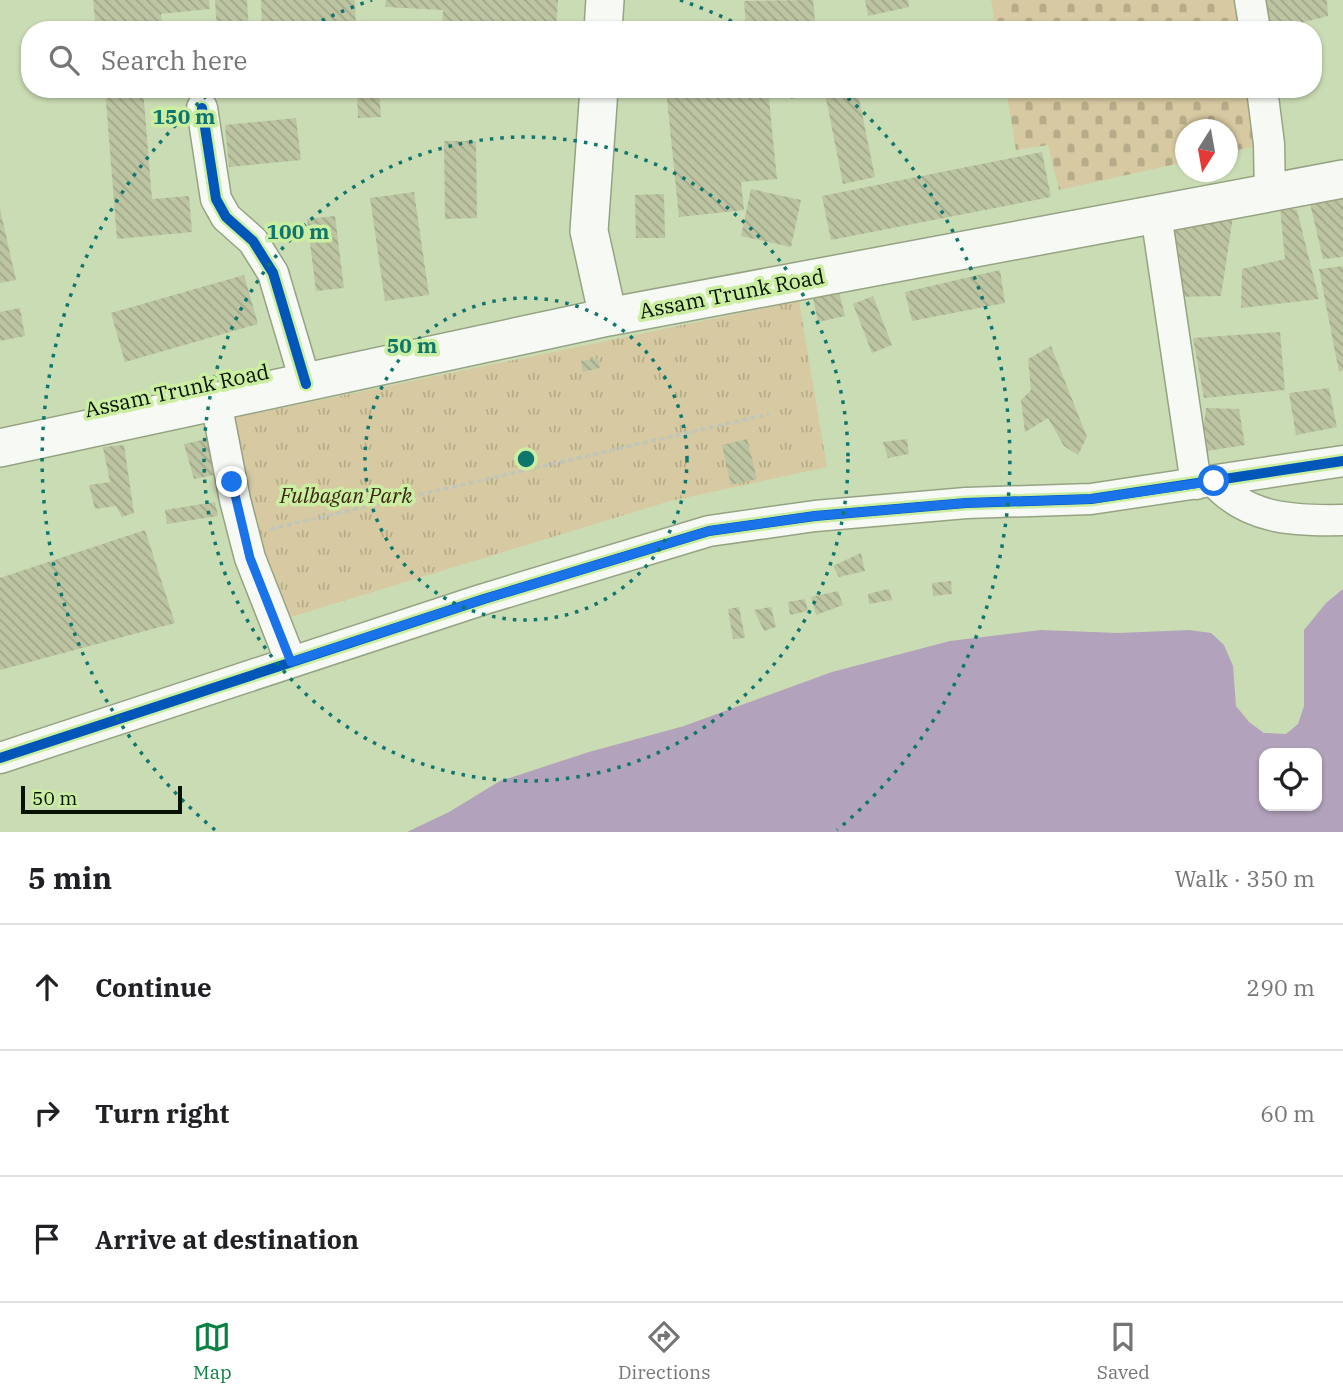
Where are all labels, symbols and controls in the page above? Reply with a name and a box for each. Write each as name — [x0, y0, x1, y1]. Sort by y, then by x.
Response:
search box — [21, 21, 1322, 98]
icon: search — [45, 41, 83, 79]
text: Search here — [101, 43, 247, 77]
text: 150 m — [152, 102, 216, 130]
north arrow — [1175, 119, 1238, 182]
text: 100 m — [266, 217, 330, 245]
street label: Assam Trunk Road — [637, 261, 827, 325]
text: 50 m — [387, 331, 437, 359]
street label: Assam Trunk Road — [82, 357, 272, 423]
centre of rings — [514, 447, 538, 471]
route start — [1198, 465, 1229, 496]
route end — [216, 466, 247, 497]
park label: Fulbagan Park — [279, 481, 413, 509]
map controls — [1259, 748, 1322, 811]
button: locate — [1259, 748, 1322, 811]
scale bar — [21, 783, 182, 815]
text: 50 m — [32, 786, 77, 810]
text: 5 min — [28, 858, 112, 897]
text: Walk · 350 m — [1174, 863, 1315, 893]
icon: ahead — [28, 968, 66, 1006]
text: Continue — [95, 970, 212, 1004]
text: 290 m — [1246, 972, 1315, 1002]
icon: right — [28, 1094, 66, 1132]
text: Turn right — [95, 1096, 229, 1130]
text: 60 m — [1260, 1098, 1315, 1128]
icon: arrive — [28, 1220, 66, 1258]
text: Arrive at destination — [95, 1222, 359, 1256]
tab: Map — [193, 1318, 232, 1384]
tab: Directions — [618, 1318, 711, 1384]
tab: Saved — [1097, 1318, 1150, 1384]

